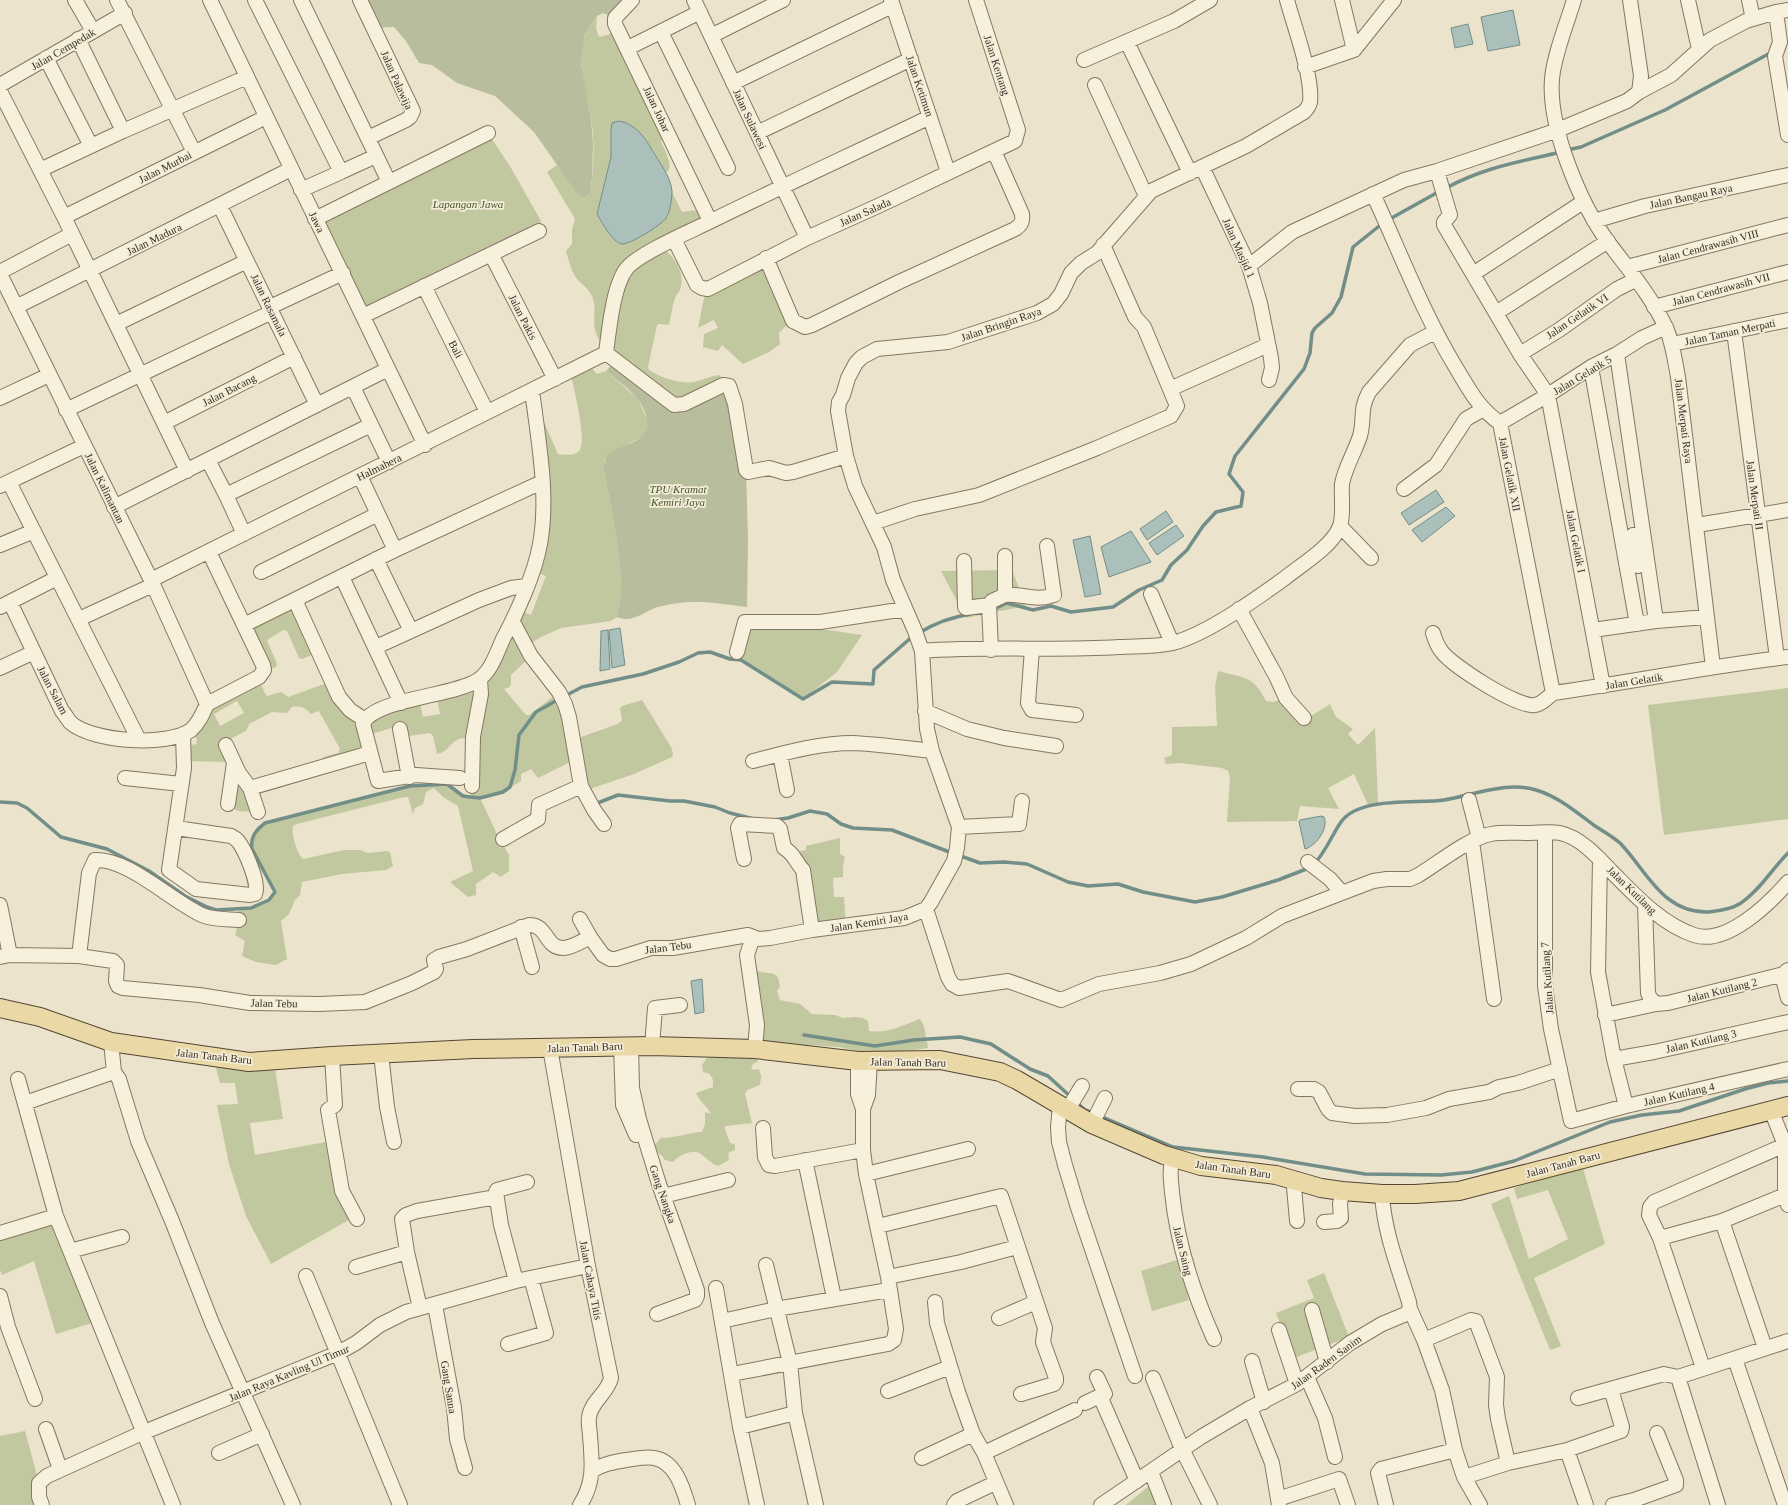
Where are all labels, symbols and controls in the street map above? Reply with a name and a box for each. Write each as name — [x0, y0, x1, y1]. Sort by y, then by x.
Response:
street label: Jalan Cempedak — [29, 25, 98, 72]
street label: Jalan Kentang — [982, 33, 1013, 97]
street label: Jalan Palawija — [379, 49, 415, 111]
street label: Jalan Ketimun — [904, 54, 936, 119]
street label: Jalan Johar — [641, 84, 673, 134]
street label: Jalan Sulawesi — [731, 87, 769, 151]
street label: Jalan Murbai — [137, 149, 193, 185]
street label: Jalan Bangau Raya — [1649, 181, 1734, 211]
street label: Jalan Salada — [838, 195, 893, 229]
park label: Lapangan Jawa — [432, 198, 504, 210]
street label: Jawa — [307, 209, 327, 235]
street label: Jalan Masjid 1 — [1220, 216, 1258, 280]
street label: Jalan Madura — [125, 221, 184, 257]
street label: Jalan Cendrawasih VIII — [1656, 227, 1760, 265]
street label: Jalan Cendrawasih VII — [1671, 270, 1771, 308]
street label: Jalan Rasamala — [249, 272, 289, 338]
street label: Jalan Gelatik VI — [1544, 291, 1610, 341]
street label: Jalan Pakis — [506, 292, 540, 342]
street label: Jalan Bringin Raya — [959, 305, 1043, 343]
street label: Jalan Taman Merpati — [1684, 317, 1776, 347]
street label: Bali — [446, 338, 466, 360]
street label: Jalan Gelatik 5 — [1551, 353, 1614, 397]
street label: Jalan Bacang — [200, 371, 258, 409]
street label: Jalan Merpati Raya — [1673, 378, 1695, 464]
street label: Jalan Gelatik XII — [1497, 436, 1523, 513]
street label: Jalan Kalimantan — [83, 451, 127, 526]
street label: Halmahera — [355, 451, 403, 483]
street label: Jalan Merpati II — [1744, 459, 1766, 531]
park label: TPU Kramat Kemiri Jaya — [649, 483, 708, 508]
street label: Jalan Gelatik I — [1564, 508, 1588, 574]
street label: Jalan Salam — [35, 664, 71, 717]
street label: Jalan Gelatik — [1605, 670, 1664, 691]
street label: Jalan Kutilang — [1605, 864, 1659, 917]
street label: Jalan Kemiri Jaya — [829, 910, 909, 934]
street label: Jalan Tebu — [644, 938, 693, 956]
street label: Jalan Kutilang 7 — [1538, 941, 1556, 1014]
street label: Jalan Kutilang 2 — [1686, 975, 1758, 1005]
street label: Jalan Tebu — [250, 997, 298, 1009]
street label: Jalan Kutilang 3 — [1665, 1027, 1738, 1055]
street label: Jalan Tanah Baru — [547, 1040, 624, 1054]
street label: Jalan Tanah Baru — [176, 1046, 253, 1066]
street label: Jalan Tanah Baru — [870, 1055, 947, 1069]
street label: Jalan Kutilang 4 — [1643, 1080, 1716, 1108]
street label: Jalan Tanah Baru — [1525, 1148, 1602, 1180]
street label: Jalan Tanah Baru — [1195, 1158, 1272, 1180]
street label: Gang Nangka — [647, 1163, 679, 1225]
street label: Jalan Saing — [1171, 1225, 1195, 1277]
street label: Jalan Cahaya Titis — [577, 1239, 605, 1321]
street label: Jalan Raden Sanim — [1288, 1332, 1364, 1392]
street label: Jalan Raya Kavling Ul Timur — [227, 1342, 351, 1404]
street label: Gang Sanna — [439, 1360, 459, 1414]

